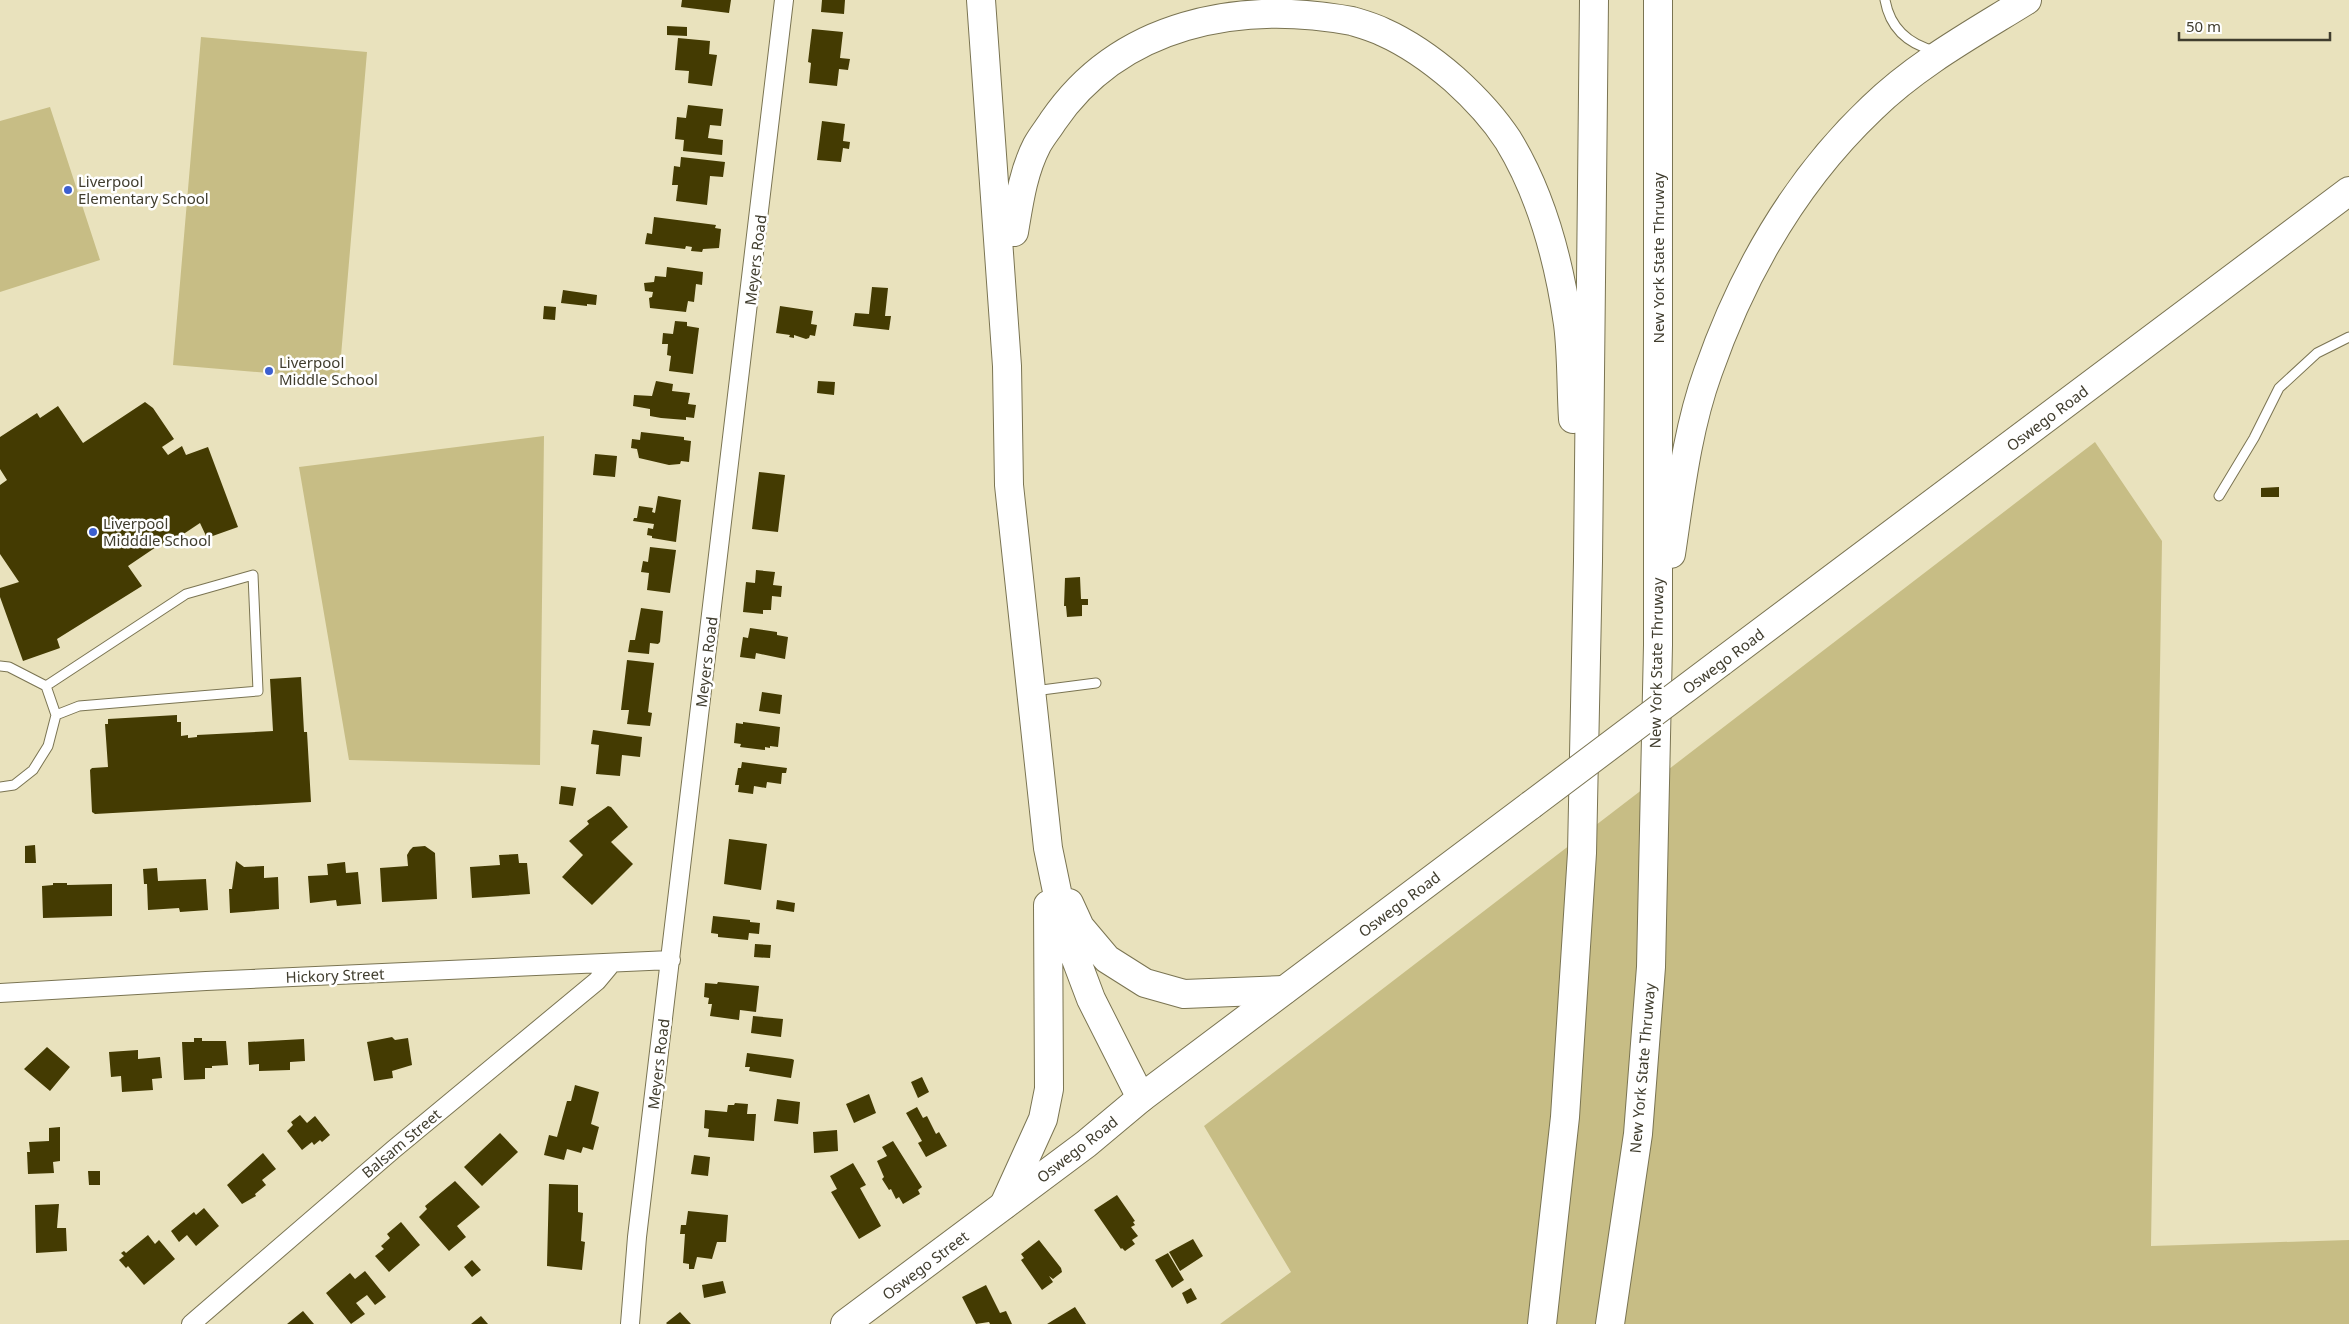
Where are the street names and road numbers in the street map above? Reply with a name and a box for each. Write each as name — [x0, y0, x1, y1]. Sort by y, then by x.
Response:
street label: New York State Thruway — [1648, 172, 1668, 343]
street label: Meyers Road — [740, 214, 770, 306]
street label: Oswego Road — [2002, 381, 2092, 455]
street label: New York State Thruway — [1645, 577, 1667, 749]
street label: Meyers Road — [691, 616, 721, 708]
street label: Oswego Road — [1678, 624, 1768, 698]
street label: Oswego Road — [1354, 867, 1444, 941]
street label: Hickory Street — [285, 963, 385, 987]
street label: New York State Thruway — [1625, 982, 1659, 1154]
street label: Meyers Road — [643, 1018, 673, 1110]
street label: Balsam Street — [357, 1104, 445, 1182]
street label: Oswego Road — [1032, 1111, 1122, 1187]
street label: Oswego Street — [878, 1226, 973, 1304]

